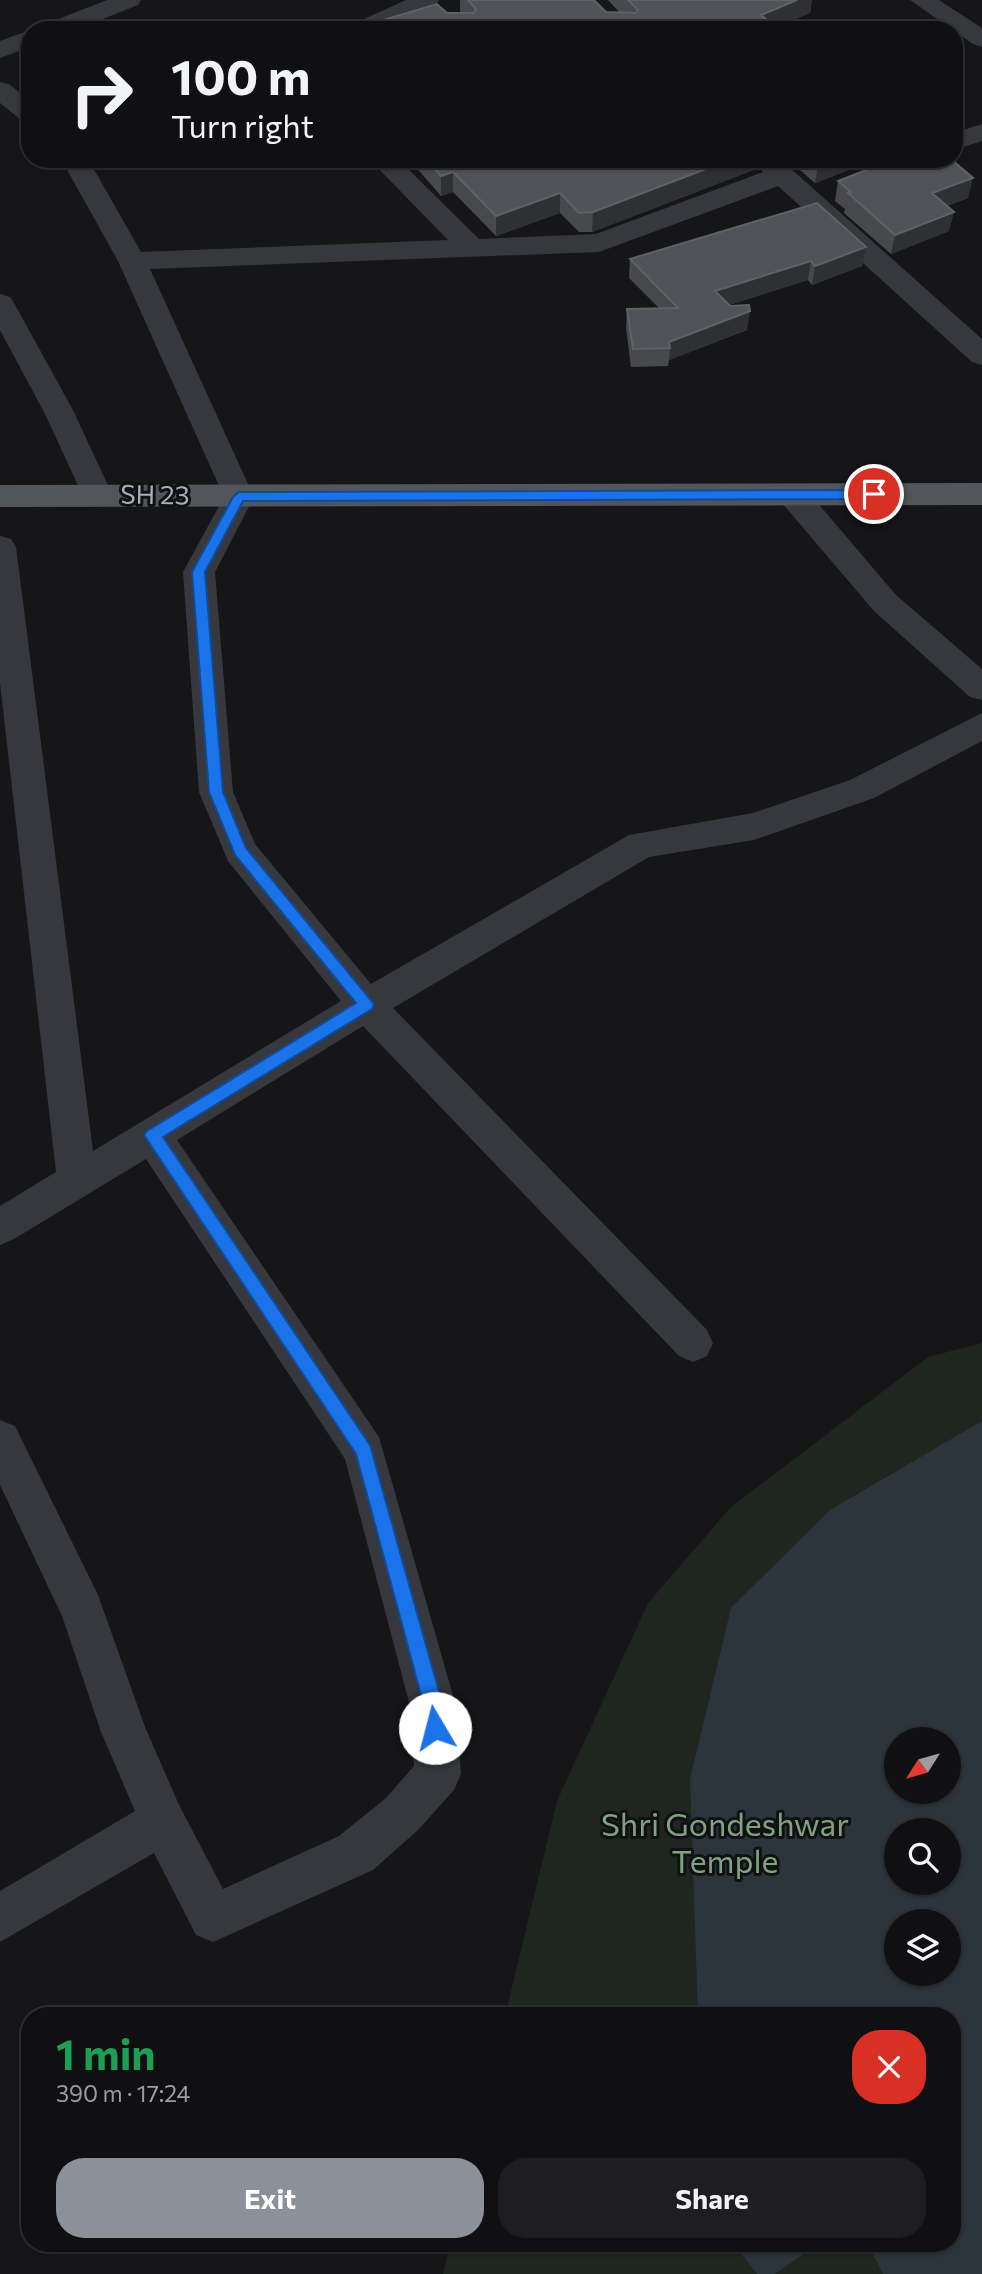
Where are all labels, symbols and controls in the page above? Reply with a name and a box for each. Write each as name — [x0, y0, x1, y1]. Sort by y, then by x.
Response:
text: 100 m — [171, 45, 310, 105]
icon: right — [56, 49, 147, 140]
text: Turn right — [171, 105, 314, 145]
pin — [844, 464, 904, 524]
icon: arrive — [855, 475, 893, 513]
street label: SH 23 — [120, 477, 190, 510]
position arrow — [398, 1691, 472, 1765]
north arrow — [884, 1727, 961, 1804]
map controls — [884, 1727, 961, 1986]
park label: Shri Gondeshwar Temple — [601, 1803, 849, 1880]
button: search — [884, 1818, 961, 1895]
button: layers — [884, 1909, 961, 1986]
text: 1 min — [56, 2027, 156, 2079]
button: close — [852, 2030, 926, 2104]
text: 390 m · 17:24 — [56, 2079, 190, 2107]
button: Exit — [56, 2158, 484, 2238]
button: Share — [498, 2158, 926, 2238]

